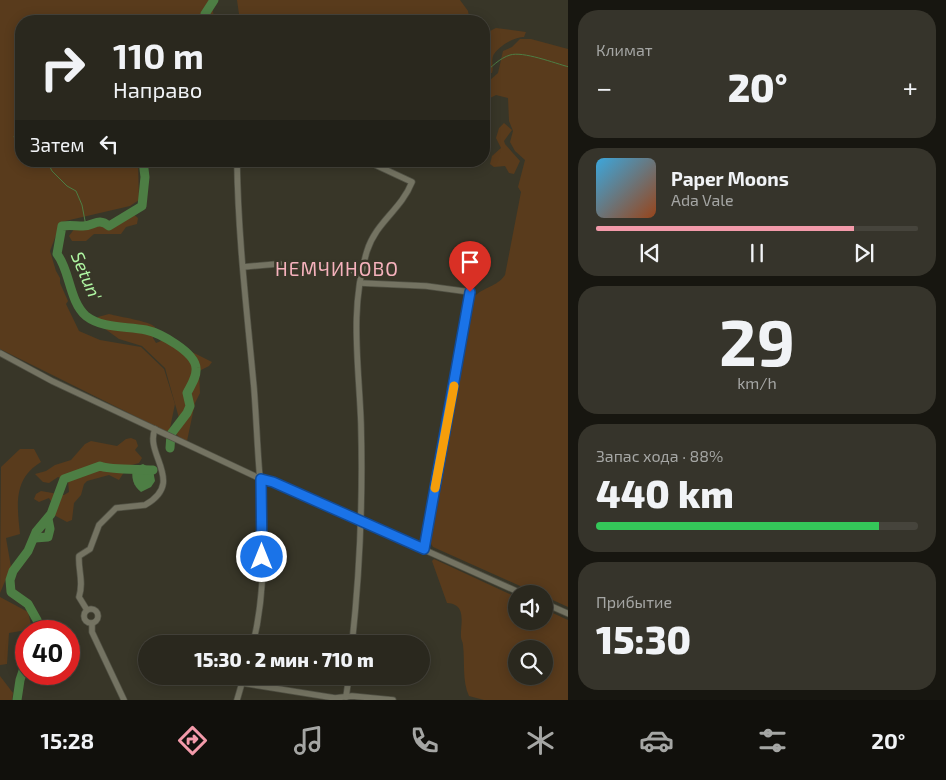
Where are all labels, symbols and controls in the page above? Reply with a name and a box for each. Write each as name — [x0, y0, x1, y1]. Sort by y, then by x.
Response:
text: 110 m — [113, 34, 204, 76]
icon: right — [30, 35, 95, 100]
text: Климат — [596, 40, 653, 59]
text: 20° — [728, 64, 787, 110]
text: − — [596, 70, 612, 104]
text: + — [903, 70, 918, 104]
text: Направо — [113, 76, 202, 102]
icon: left — [95, 130, 123, 158]
text: Затем — [30, 133, 85, 156]
text: Paper Moons — [671, 167, 789, 190]
text: Ada Vale — [671, 190, 734, 209]
icon: previous — [636, 239, 664, 267]
icon: pause — [743, 239, 771, 267]
icon: next — [850, 239, 878, 267]
pin — [449, 241, 491, 292]
water label: Setun' — [67, 248, 107, 303]
icon: arrive — [456, 248, 484, 276]
district label: НЕМЧИНОВО — [275, 257, 399, 280]
text: 29 — [719, 301, 795, 379]
text: km/h — [737, 373, 777, 392]
text: Запас хода · 88% — [596, 446, 723, 465]
text: 440 km — [596, 470, 734, 516]
position arrow — [235, 530, 287, 582]
map controls — [508, 585, 553, 685]
button: sound — [508, 585, 553, 630]
text: Прибытие — [596, 592, 672, 611]
text: 15:30 — [596, 616, 691, 662]
speed limit sign: 40 — [15, 620, 80, 685]
button: search — [508, 640, 553, 685]
text: 15:30 · 2 мин · 710 m — [194, 648, 374, 671]
icon: directions — [175, 723, 210, 758]
icon: music — [291, 723, 326, 758]
icon: phone — [407, 723, 442, 758]
icon: climate — [523, 723, 558, 758]
icon: car — [639, 723, 674, 758]
icon: filters — [755, 723, 790, 758]
text: 15:28 — [40, 727, 94, 753]
text: 20° — [871, 727, 905, 753]

